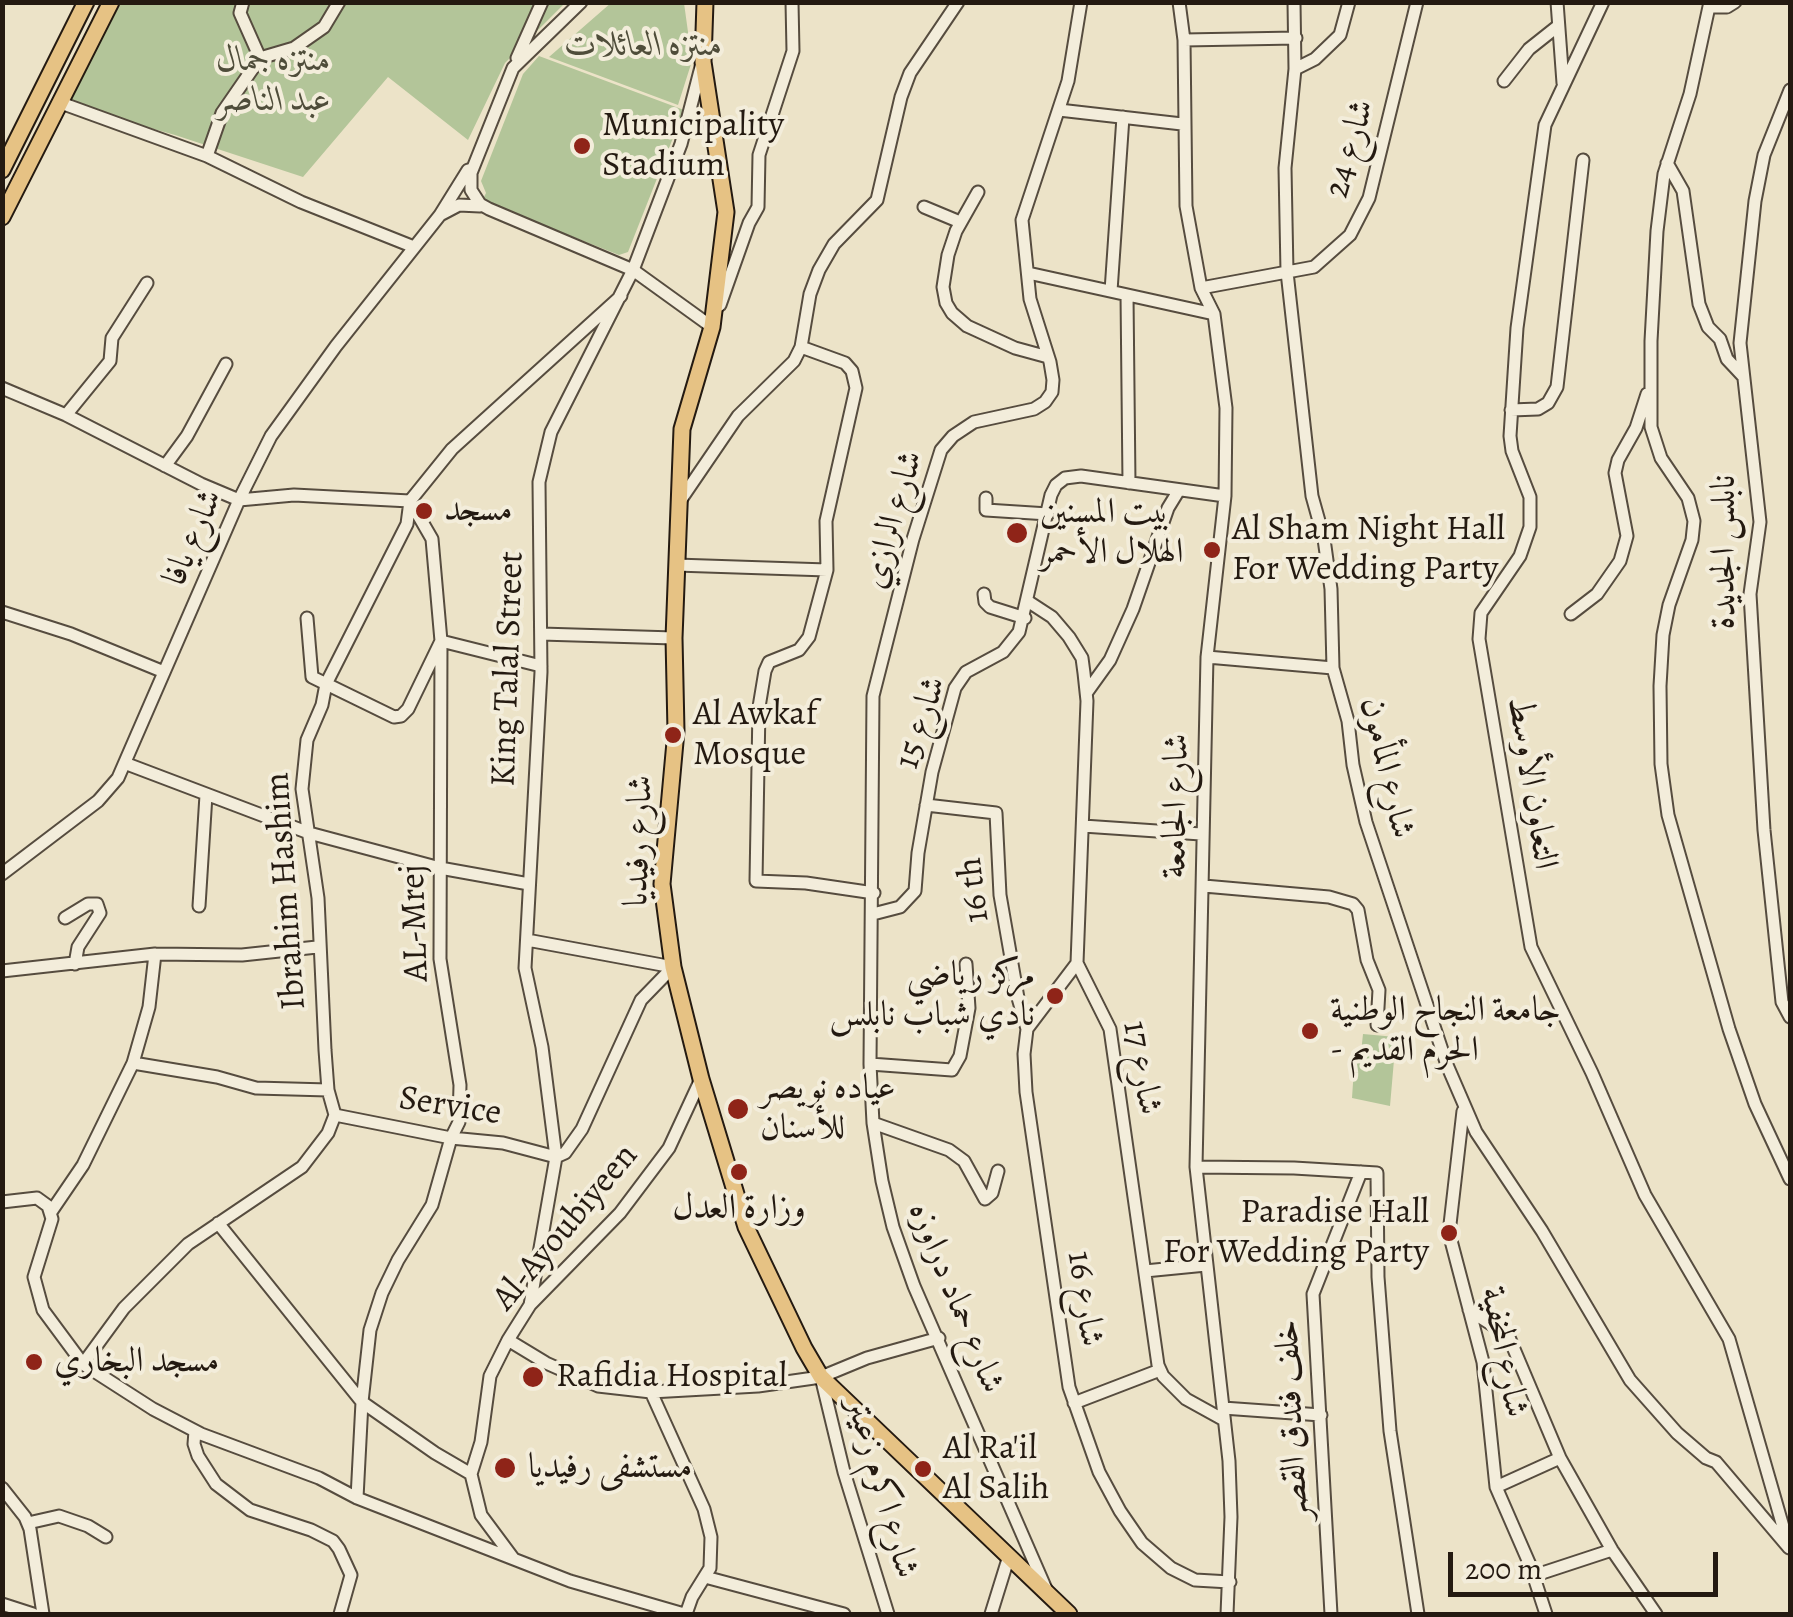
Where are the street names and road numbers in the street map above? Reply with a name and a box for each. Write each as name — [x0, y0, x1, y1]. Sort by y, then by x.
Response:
street label: شارع 24 — [1317, 95, 1385, 203]
street label: شارع الرازي — [854, 446, 934, 594]
street label: نابلس الجديدة — [1704, 475, 1746, 629]
street label: شارع يافا — [155, 483, 233, 593]
street label: King Talal Street — [484, 551, 534, 787]
street label: شارع 15 — [887, 671, 957, 775]
street label: شارع المأمون — [1349, 693, 1423, 843]
street label: التعاون الأوسط — [1497, 694, 1565, 872]
street label: شارع الجامعة — [1155, 733, 1199, 879]
street label: Ibrahim Hashim — [258, 771, 316, 1011]
street label: شارع رفيديا — [617, 774, 663, 908]
street label: 16 th — [950, 855, 1000, 925]
street label: AL-Mrej — [393, 864, 439, 982]
street label: شارع 17 — [1112, 1018, 1170, 1118]
street label: Service — [396, 1078, 504, 1136]
street label: Al-Ayoubiyeen — [484, 1136, 648, 1320]
street label: شارع حماد دراوزه — [898, 1196, 1012, 1400]
street label: شارع 16 — [1057, 1249, 1111, 1349]
street label: شارع المخفية — [1470, 1283, 1536, 1421]
street label: خلف فندق القصر — [1267, 1319, 1319, 1521]
street label: شارع اكرم زعيتر — [835, 1393, 927, 1583]

